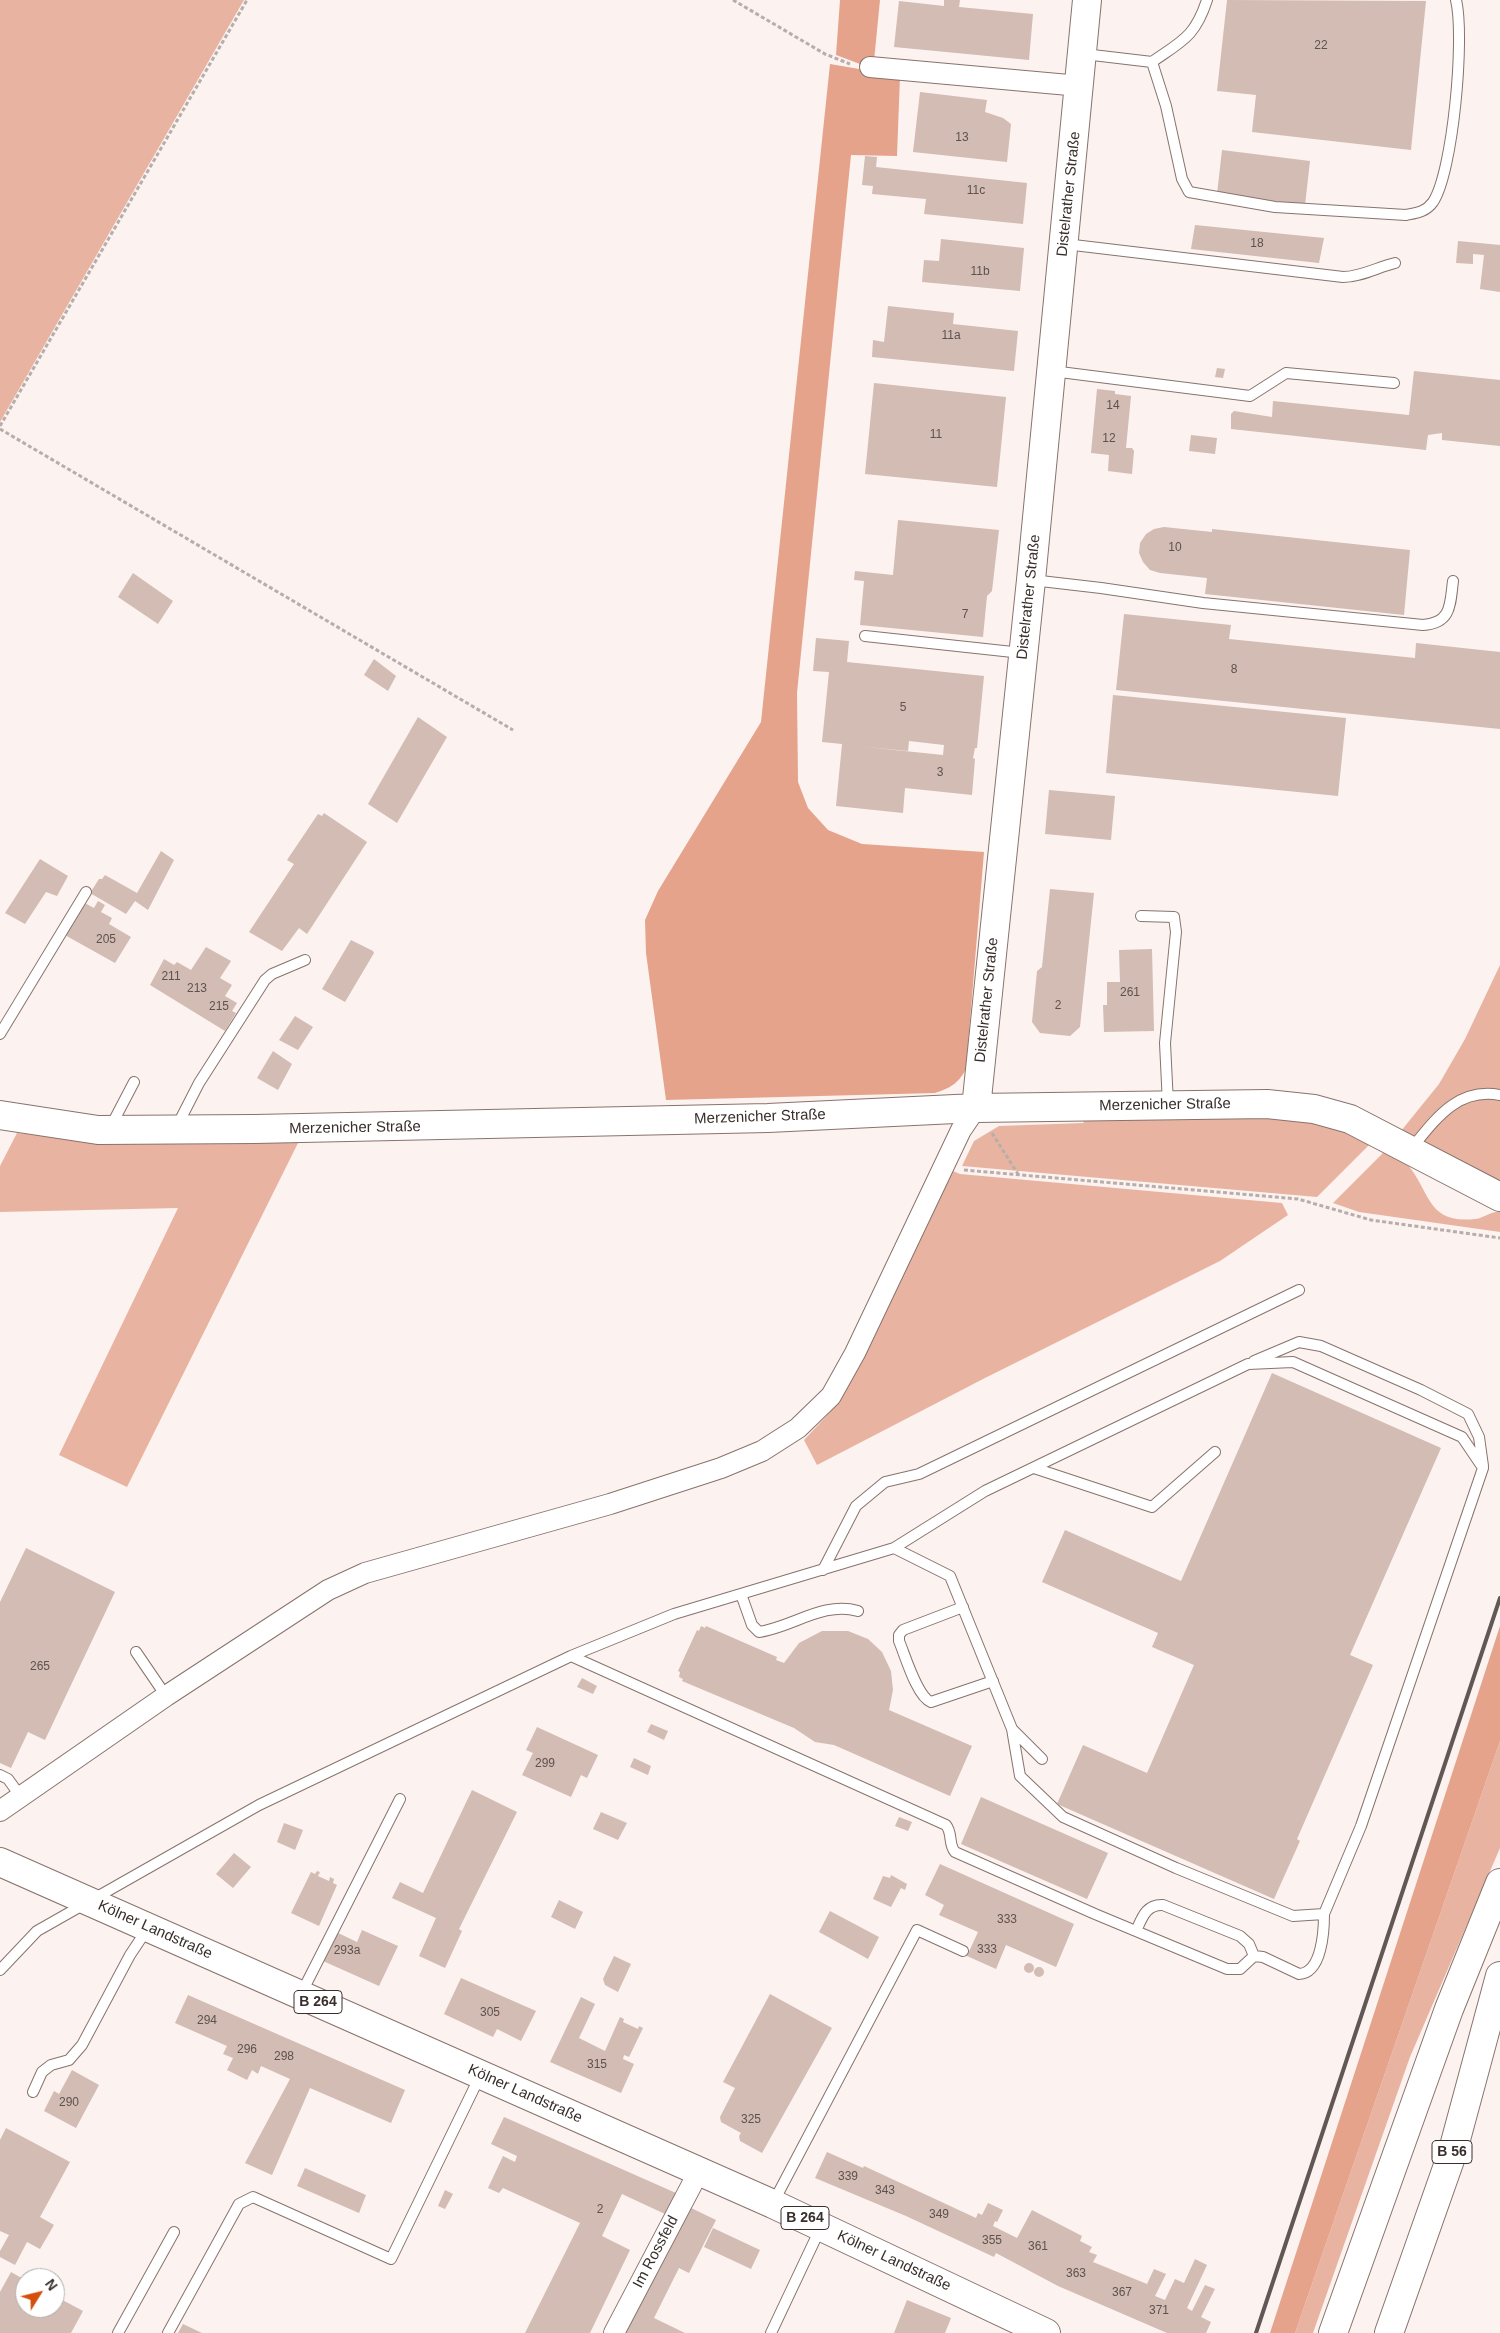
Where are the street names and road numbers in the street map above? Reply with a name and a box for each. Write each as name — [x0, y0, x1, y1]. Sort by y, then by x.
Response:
street label: Distelrather Straße — [1053, 130, 1085, 258]
street label: Distelrather Straße — [1013, 533, 1045, 661]
street label: Distelrather Straße — [971, 936, 1003, 1064]
street label: Merzenicher Straße — [1099, 1095, 1231, 1115]
street label: Merzenicher Straße — [694, 1106, 826, 1128]
street label: Merzenicher Straße — [289, 1118, 421, 1138]
street label: Kölner Landstraße — [95, 1897, 215, 1963]
road number: B 264 — [294, 1990, 342, 2014]
street label: Kölner Landstraße — [465, 2061, 585, 2127]
road number: B 56 — [1432, 2140, 1472, 2164]
road number: B 264 — [781, 2206, 829, 2230]
street label: Im Rossfeld — [629, 2213, 683, 2291]
street label: Kölner Landstraße — [834, 2227, 954, 2295]

